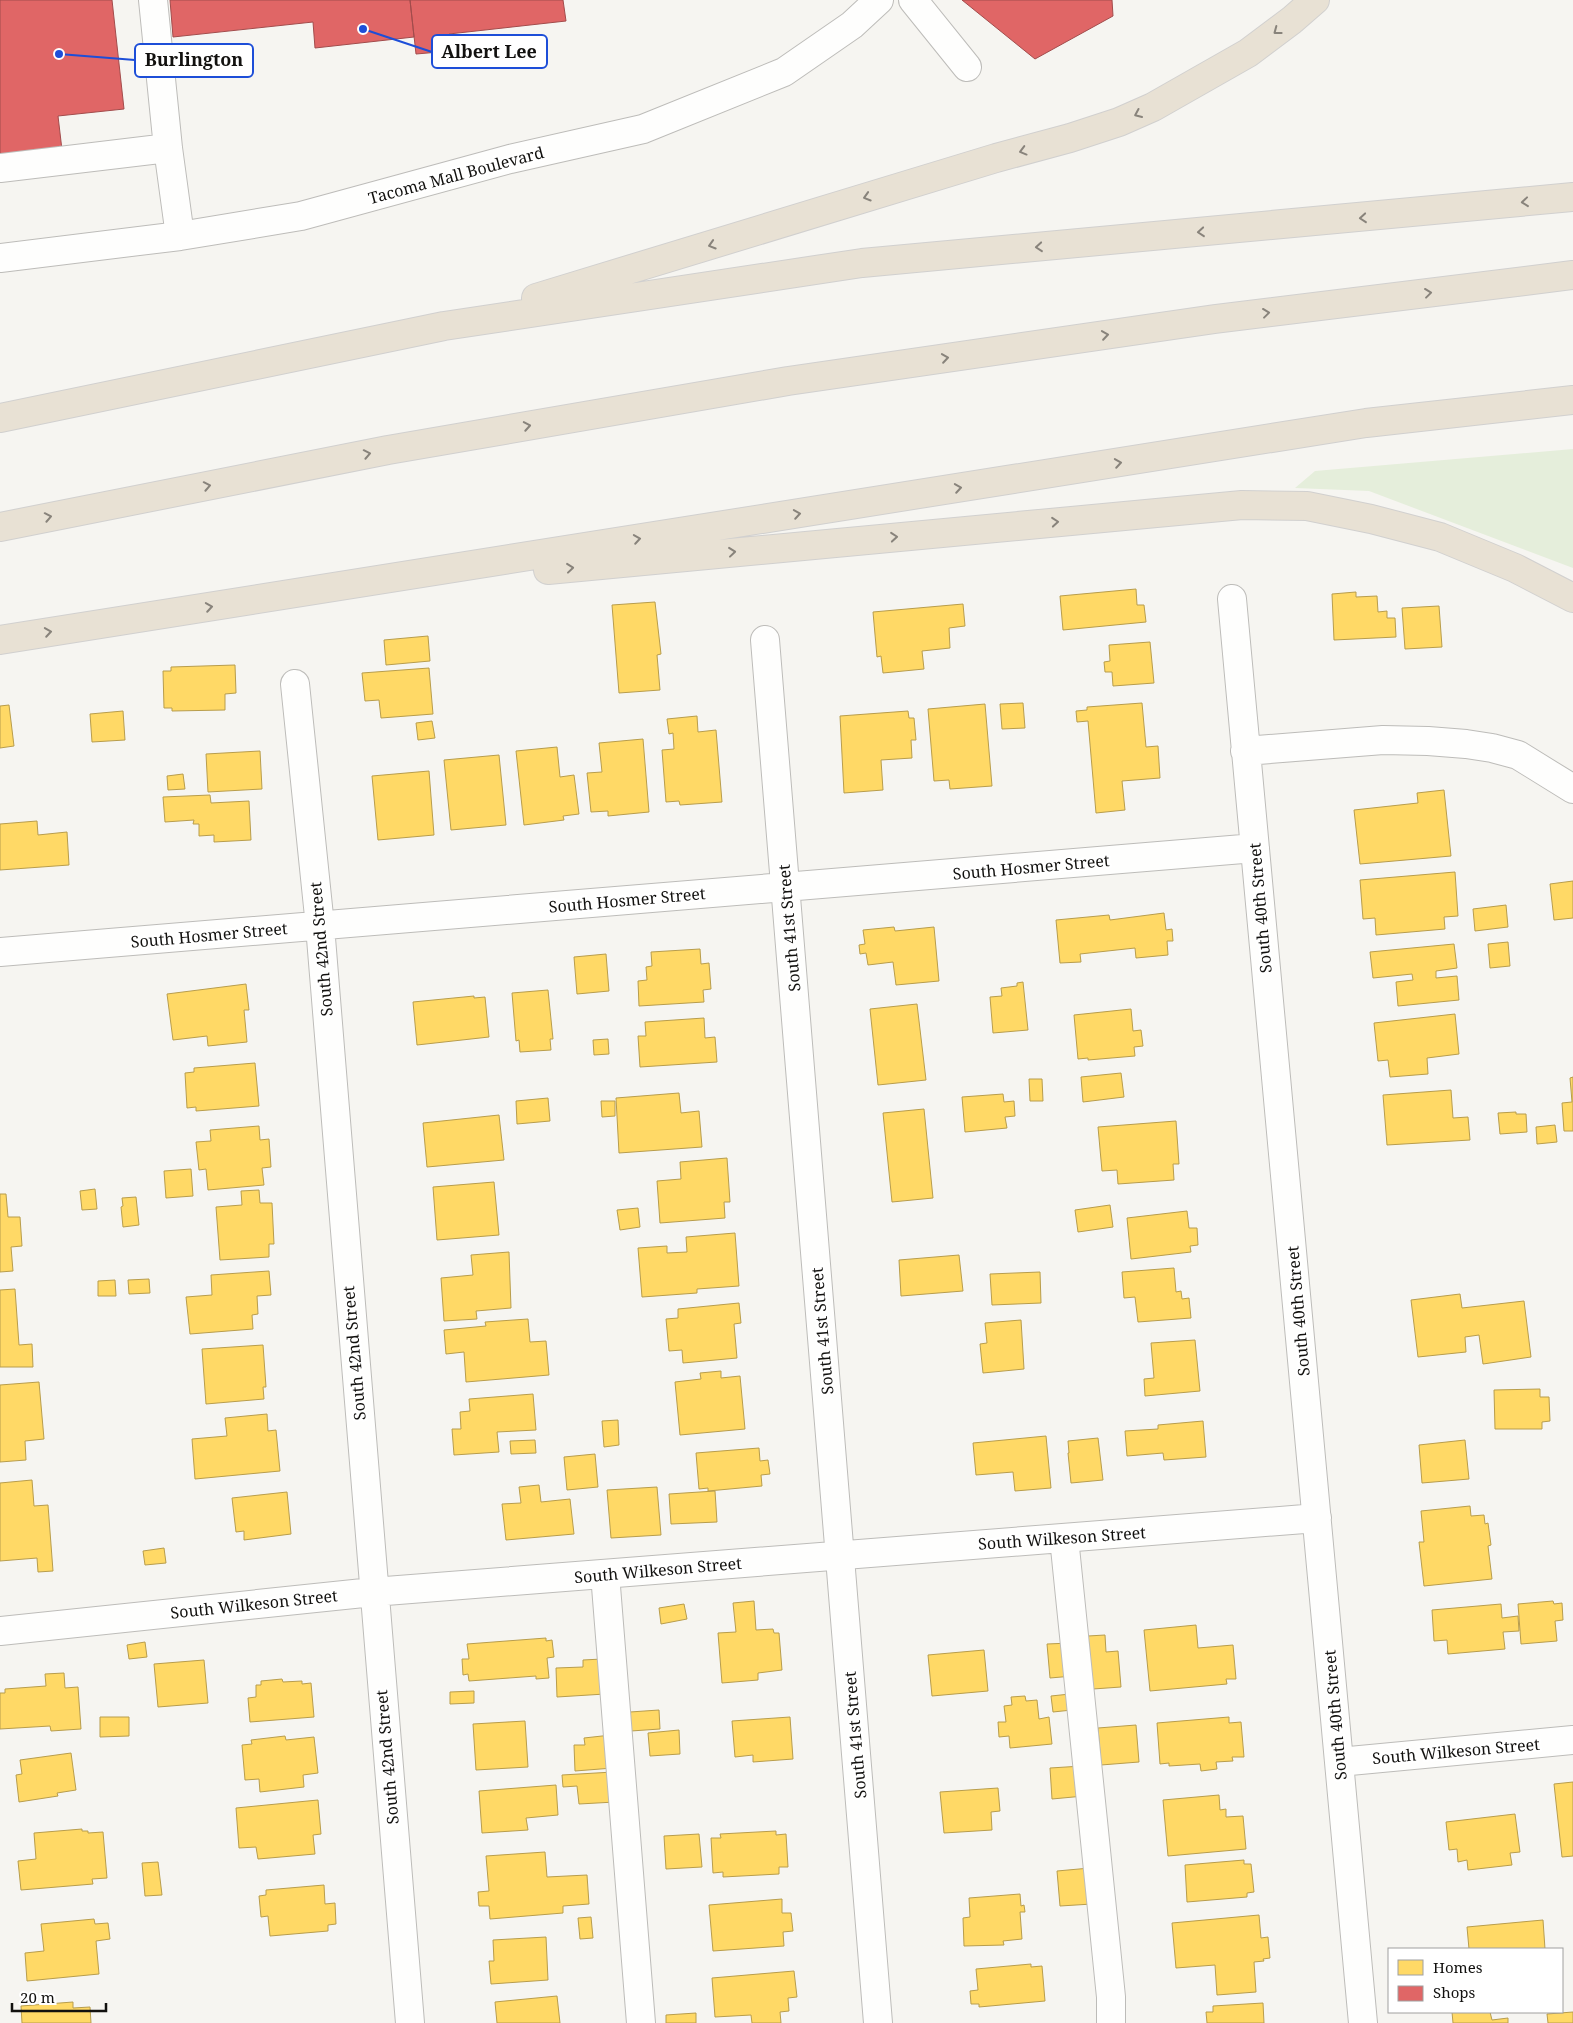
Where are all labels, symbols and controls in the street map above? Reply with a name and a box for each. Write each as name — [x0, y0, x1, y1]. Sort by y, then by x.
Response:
one-way arrow — [1273, 25, 1283, 34]
callout: Albert Lee — [432, 35, 547, 68]
text: Albert Lee — [441, 39, 537, 63]
callout: Burlington — [135, 44, 253, 77]
text: Burlington — [145, 47, 243, 71]
one-way arrow — [1134, 107, 1143, 118]
street label: Tacoma Mall Boulevard — [366, 141, 546, 209]
one-way arrow — [1018, 145, 1027, 156]
one-way arrow — [863, 192, 872, 202]
one-way arrow — [1520, 196, 1528, 207]
one-way arrow — [1358, 212, 1366, 223]
one-way arrow — [1197, 226, 1205, 237]
one-way arrow — [708, 239, 716, 249]
one-way arrow — [1035, 241, 1043, 252]
one-way arrow — [1424, 288, 1432, 299]
one-way arrow — [1263, 308, 1271, 319]
one-way arrow — [1102, 330, 1110, 341]
one-way arrow — [941, 353, 949, 364]
one-way arrow — [522, 422, 531, 432]
one-way arrow — [362, 450, 371, 460]
one-way arrow — [1114, 458, 1123, 468]
one-way arrow — [203, 481, 212, 491]
one-way arrow — [954, 483, 962, 494]
one-way arrow — [793, 509, 802, 519]
one-way arrow — [43, 512, 52, 523]
one-way arrow — [1052, 517, 1060, 528]
one-way arrow — [890, 531, 898, 542]
one-way arrow — [633, 534, 641, 545]
one-way arrow — [728, 547, 736, 558]
one-way arrow — [566, 563, 574, 574]
one-way arrow — [204, 602, 213, 612]
one-way arrow — [44, 628, 53, 638]
street label: South 40th Street — [1243, 842, 1277, 974]
street label: South Hosmer Street — [952, 849, 1111, 885]
street label: South 41st Street — [772, 863, 806, 993]
street label: South 42nd Street — [304, 881, 338, 1017]
street label: South Hosmer Street — [548, 882, 707, 918]
street label: South Hosmer Street — [130, 917, 289, 953]
street label: South 40th Street — [1281, 1245, 1315, 1377]
street label: South 41st Street — [805, 1266, 839, 1396]
street label: South 42nd Street — [337, 1285, 371, 1421]
street label: South Wilkeson Street — [977, 1521, 1147, 1555]
street label: South Wilkeson Street — [573, 1552, 743, 1588]
street label: South Wilkeson Street — [169, 1584, 339, 1624]
street label: South 40th Street — [1318, 1649, 1352, 1781]
street label: South 41st Street — [838, 1670, 872, 1800]
street label: South 42nd Street — [370, 1689, 404, 1825]
street label: South Wilkeson Street — [1371, 1733, 1541, 1769]
legend — [1388, 1948, 1563, 2013]
text: Homes — [1433, 1957, 1483, 1977]
scale bar — [12, 1980, 106, 2012]
text: Shops — [1433, 1982, 1476, 2002]
text: 20 m — [20, 1987, 55, 2007]

